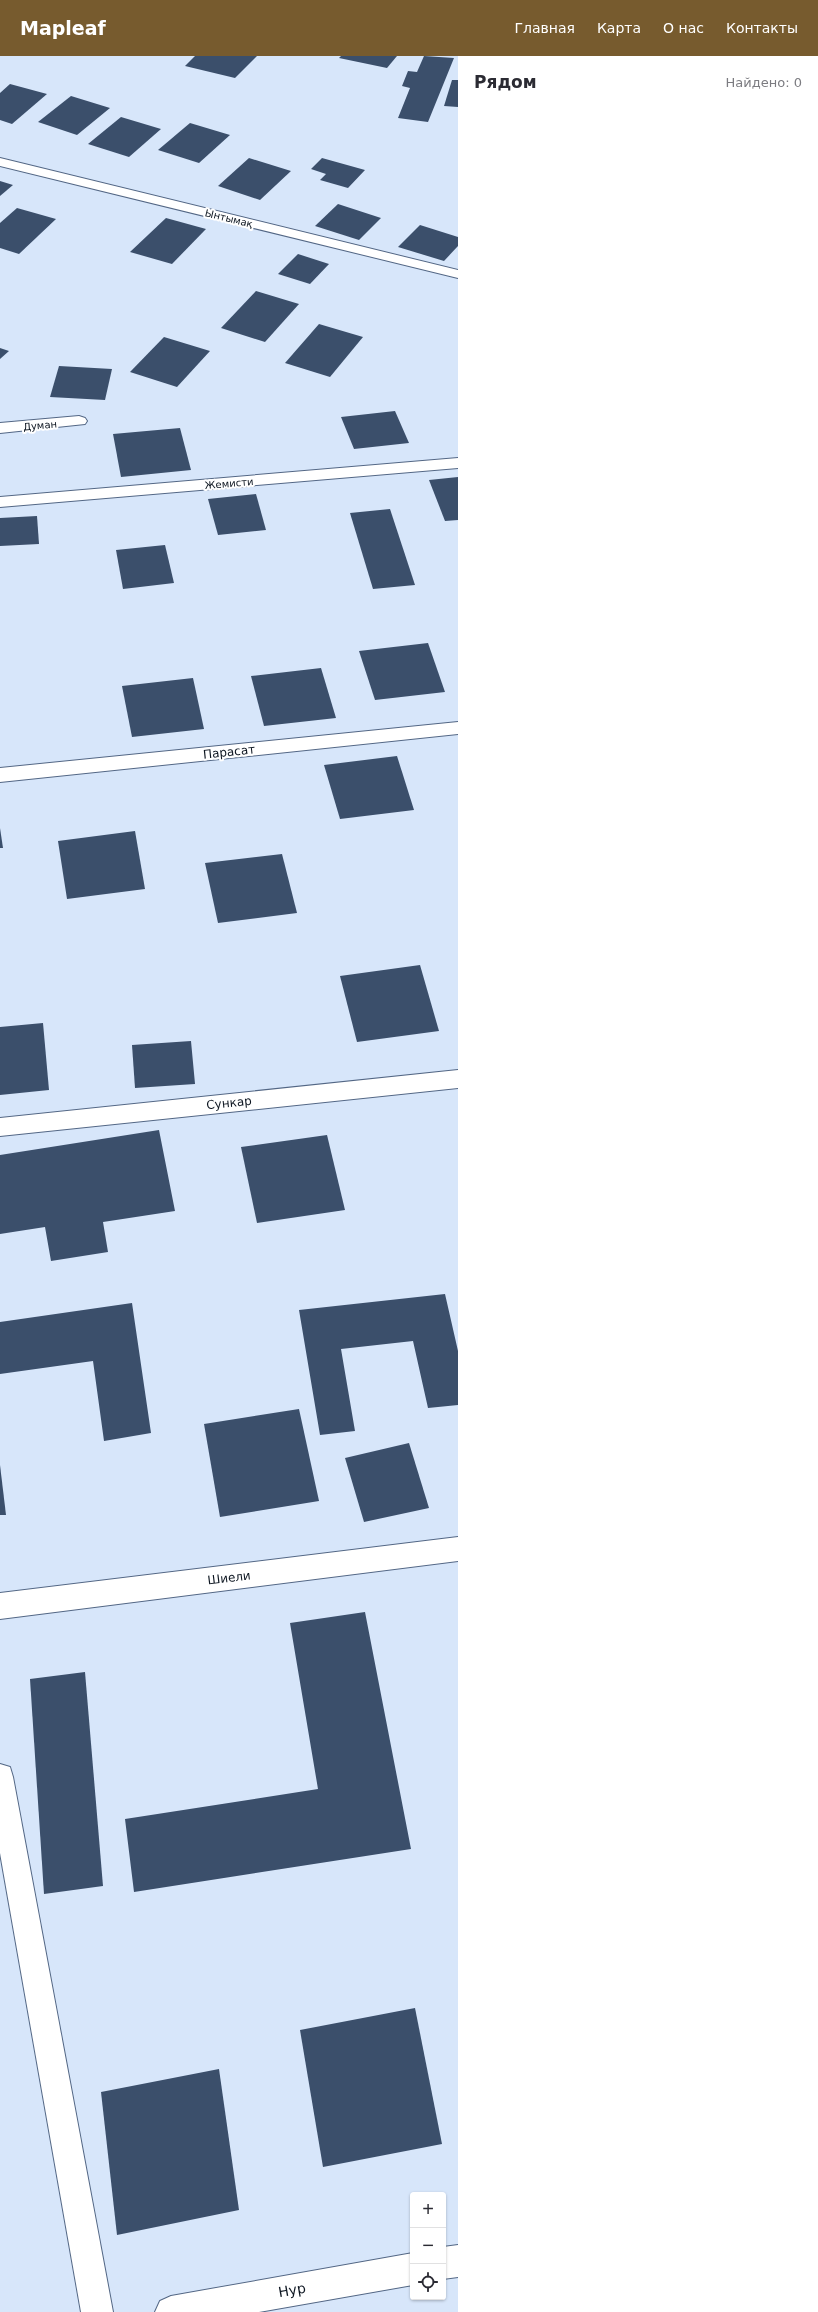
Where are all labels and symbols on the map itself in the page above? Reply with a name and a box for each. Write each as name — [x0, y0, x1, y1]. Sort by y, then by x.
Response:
street label: Ынтымақ — [204, 207, 254, 230]
street label: Думан — [23, 419, 57, 432]
street label: Жемисти — [204, 476, 254, 491]
street label: Парасат — [202, 742, 256, 762]
street label: Сункар — [206, 1094, 252, 1112]
street label: Шиели — [207, 1568, 251, 1588]
street label: Нур — [277, 2280, 307, 2300]

